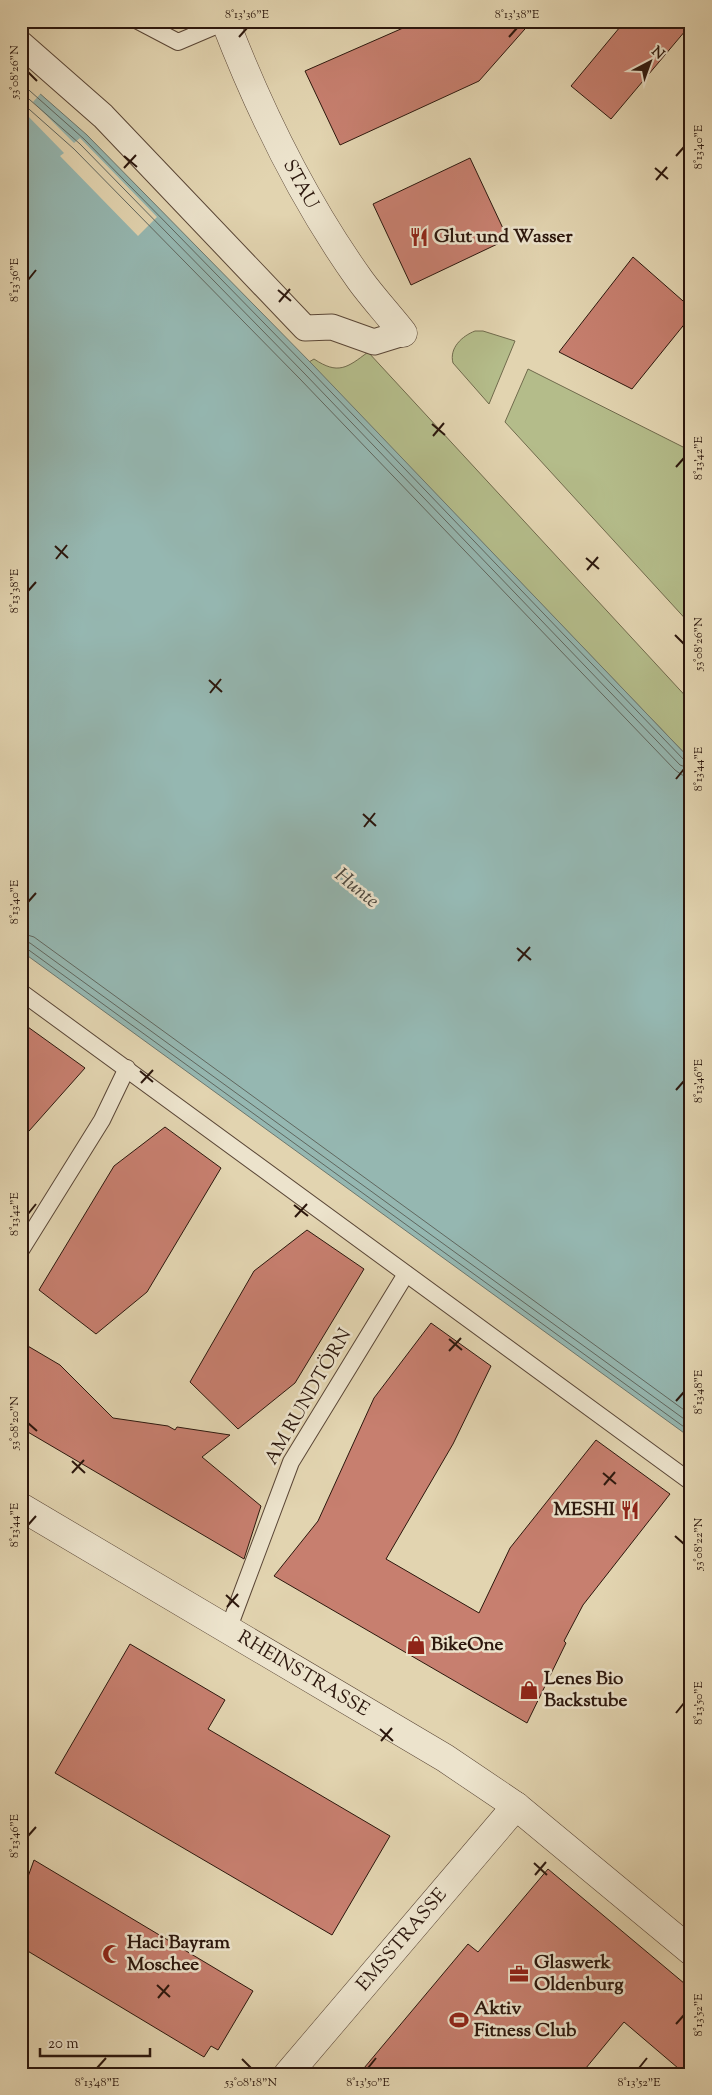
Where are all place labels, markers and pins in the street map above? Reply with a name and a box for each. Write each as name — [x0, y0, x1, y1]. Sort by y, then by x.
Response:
place label: Glut und Wasser — [434, 224, 573, 251]
restaurant icon: Glut und Wasser — [408, 226, 430, 248]
place label: MESHI — [553, 1497, 616, 1524]
restaurant icon: MESHI — [619, 1499, 641, 1521]
place label: BikeOne — [431, 1632, 503, 1659]
shop icon: BikeOne — [405, 1634, 427, 1656]
place label: Lenes Bio Backstube — [544, 1666, 627, 1715]
shop icon: Lenes Bio Backstube — [518, 1679, 540, 1701]
place label: Haci Bayram Moschee — [127, 1930, 230, 1979]
mosque icon: Haci Bayram Moschee — [101, 1943, 123, 1965]
place label: Glaswerk Oldenburg — [534, 1950, 624, 1999]
office icon: Glaswerk Oldenburg — [508, 1963, 530, 1985]
place label: Aktiv Fitness Club — [474, 1996, 577, 2045]
sports icon: Aktiv Fitness Club — [448, 2009, 470, 2031]

